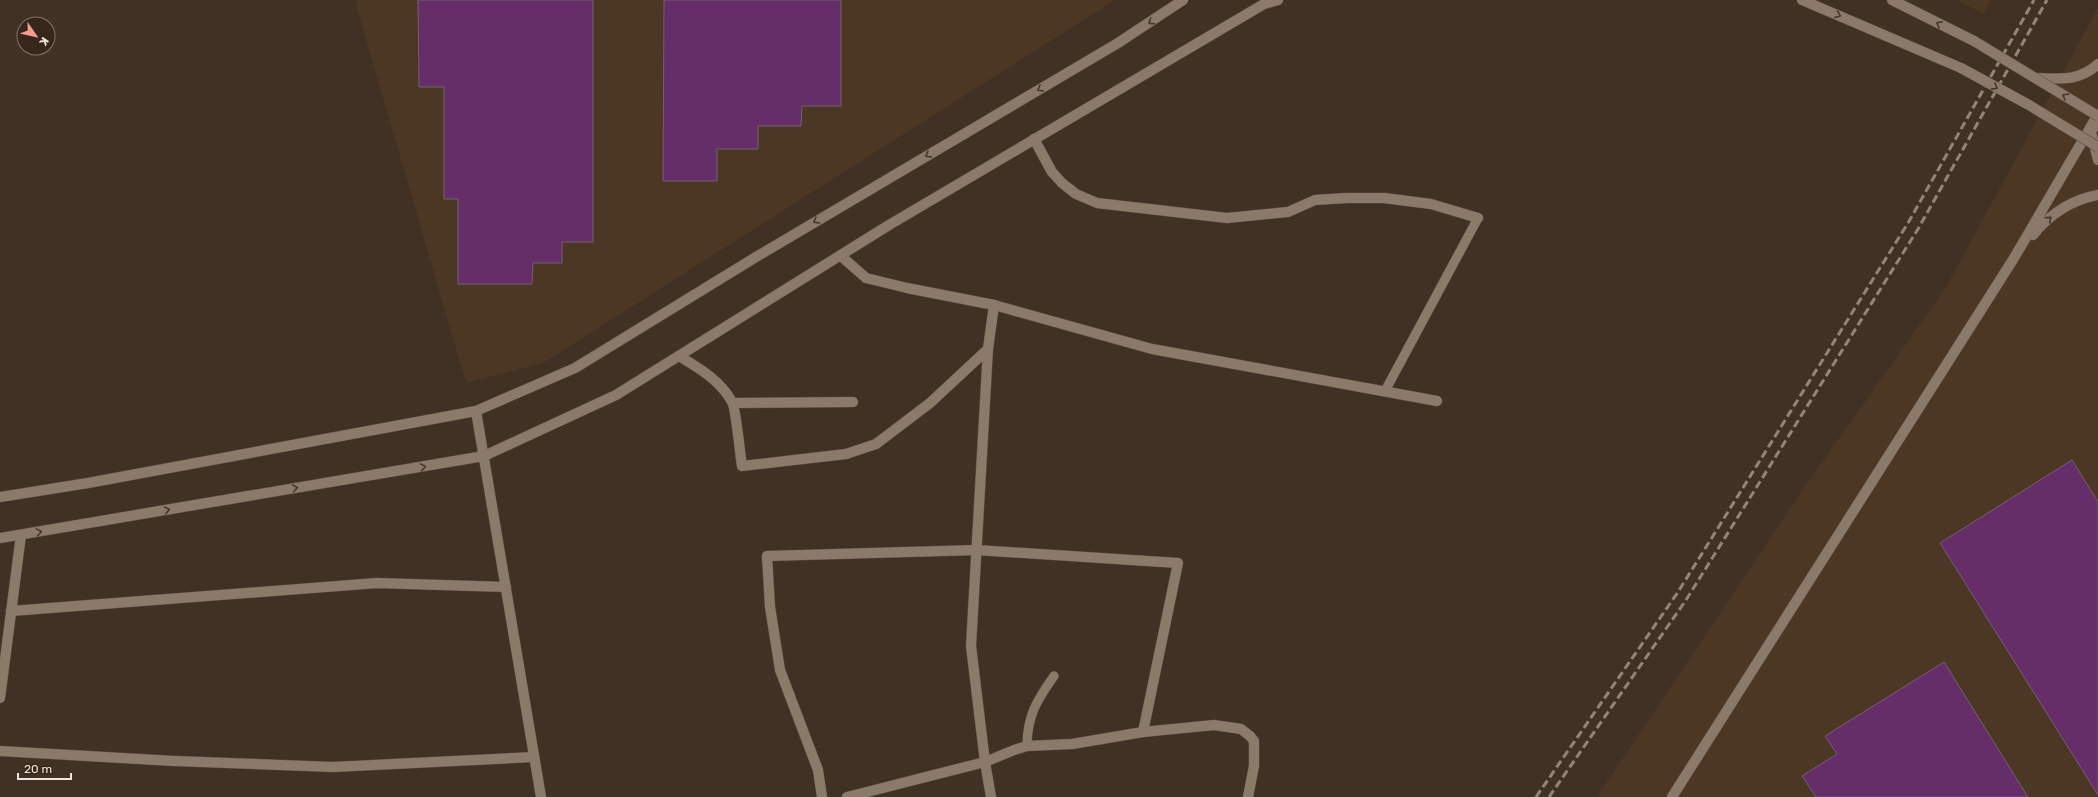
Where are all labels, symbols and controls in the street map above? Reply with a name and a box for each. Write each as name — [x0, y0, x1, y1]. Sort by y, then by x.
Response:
one-way arrow — [1835, 11, 1842, 19]
north arrow — [16, 16, 56, 56]
one-way arrow — [1148, 17, 1155, 24]
one-way arrow — [1936, 21, 1943, 29]
text: K — [36, 35, 51, 49]
one-way arrow — [1991, 82, 1998, 89]
one-way arrow — [1037, 85, 1044, 92]
one-way arrow — [2062, 93, 2069, 100]
one-way arrow — [925, 151, 932, 158]
one-way arrow — [2044, 216, 2052, 223]
one-way arrow — [813, 217, 820, 224]
one-way arrow — [420, 463, 426, 472]
one-way arrow — [292, 485, 298, 493]
one-way arrow — [164, 506, 170, 515]
one-way arrow — [35, 528, 42, 537]
scale bar — [18, 755, 71, 781]
text: 20 m — [24, 762, 52, 776]

